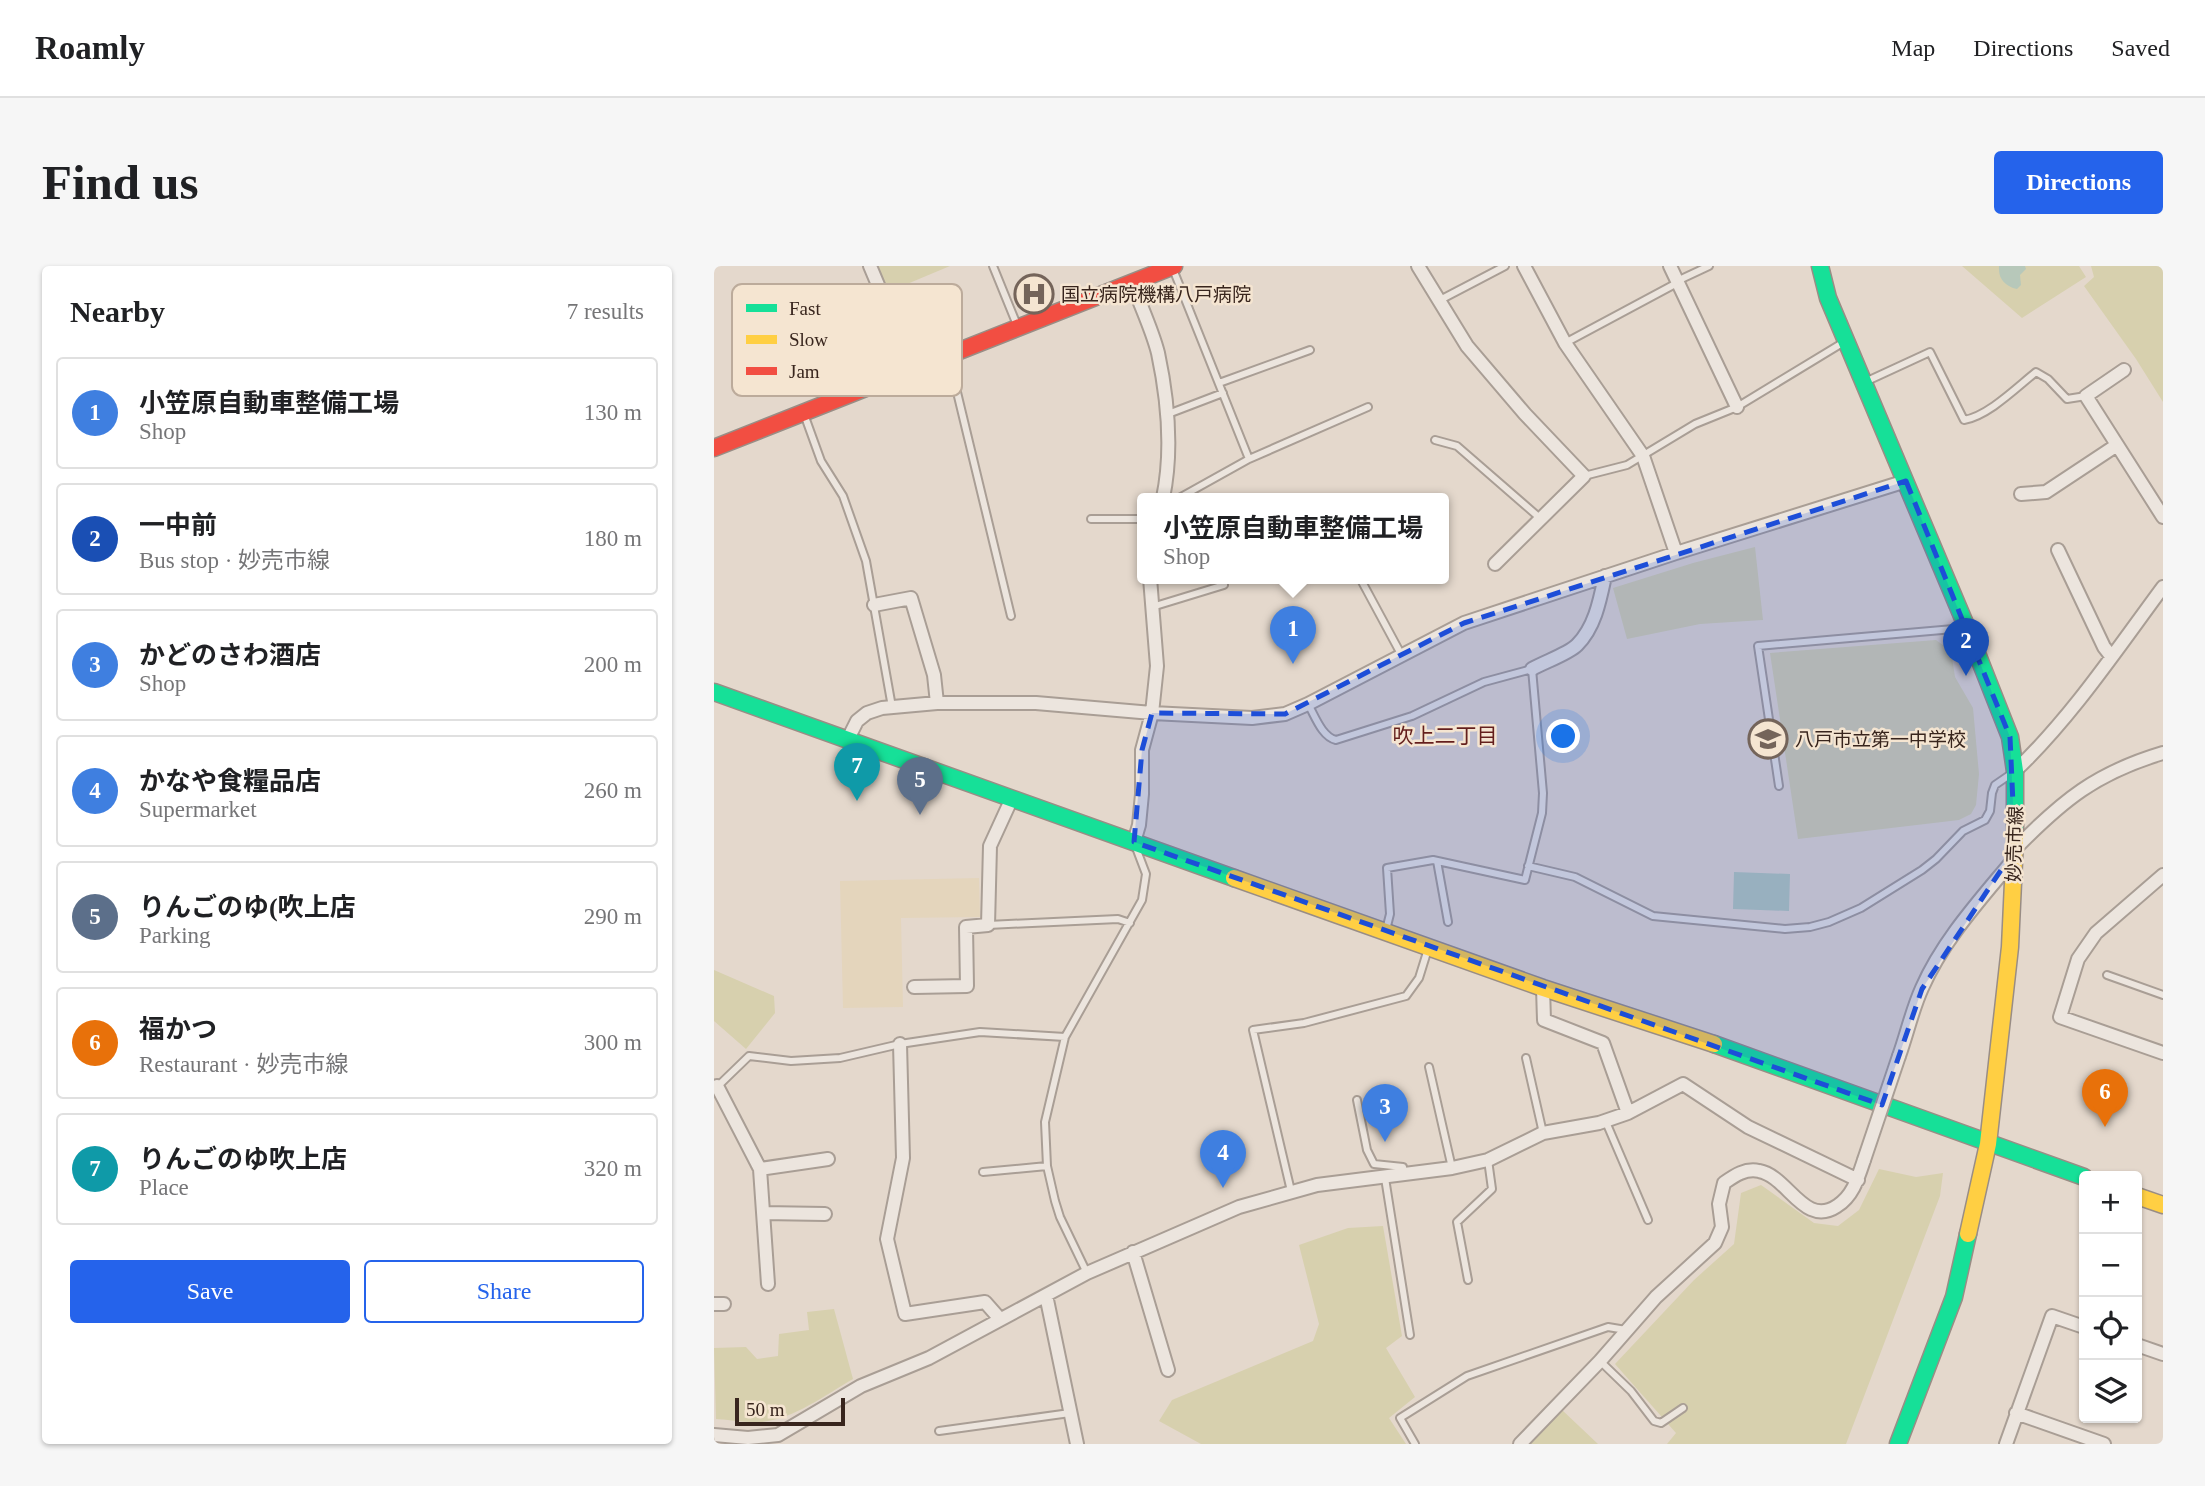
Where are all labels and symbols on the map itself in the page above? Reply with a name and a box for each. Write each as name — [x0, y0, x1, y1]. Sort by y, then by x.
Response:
hospital icon: 国立病院機構八戸病院 — [1013, 273, 1055, 315]
legend — [732, 284, 962, 396]
place label: 国立病院機構八戸病院 — [1061, 284, 1251, 305]
text: Fast — [789, 298, 821, 319]
text: Slow — [789, 329, 828, 350]
text: Jam — [789, 361, 820, 382]
pin: 1 — [1270, 606, 1316, 664]
pin: 2 — [1943, 618, 1989, 676]
school or university icon: 八戸市立第一中学校 — [1747, 718, 1789, 760]
your location — [1546, 719, 1580, 753]
district label: 吹上二丁目 — [1393, 724, 1498, 748]
place label: 八戸市立第一中学校 — [1795, 729, 1966, 750]
pin: 7 — [834, 743, 880, 801]
pin: 5 — [897, 757, 943, 815]
street label: 妙売市線 — [2003, 806, 2026, 882]
pin: 6 — [2082, 1069, 2128, 1127]
pin: 3 — [1362, 1084, 1408, 1142]
pin: 4 — [1200, 1130, 1246, 1188]
scale bar — [735, 1395, 845, 1427]

